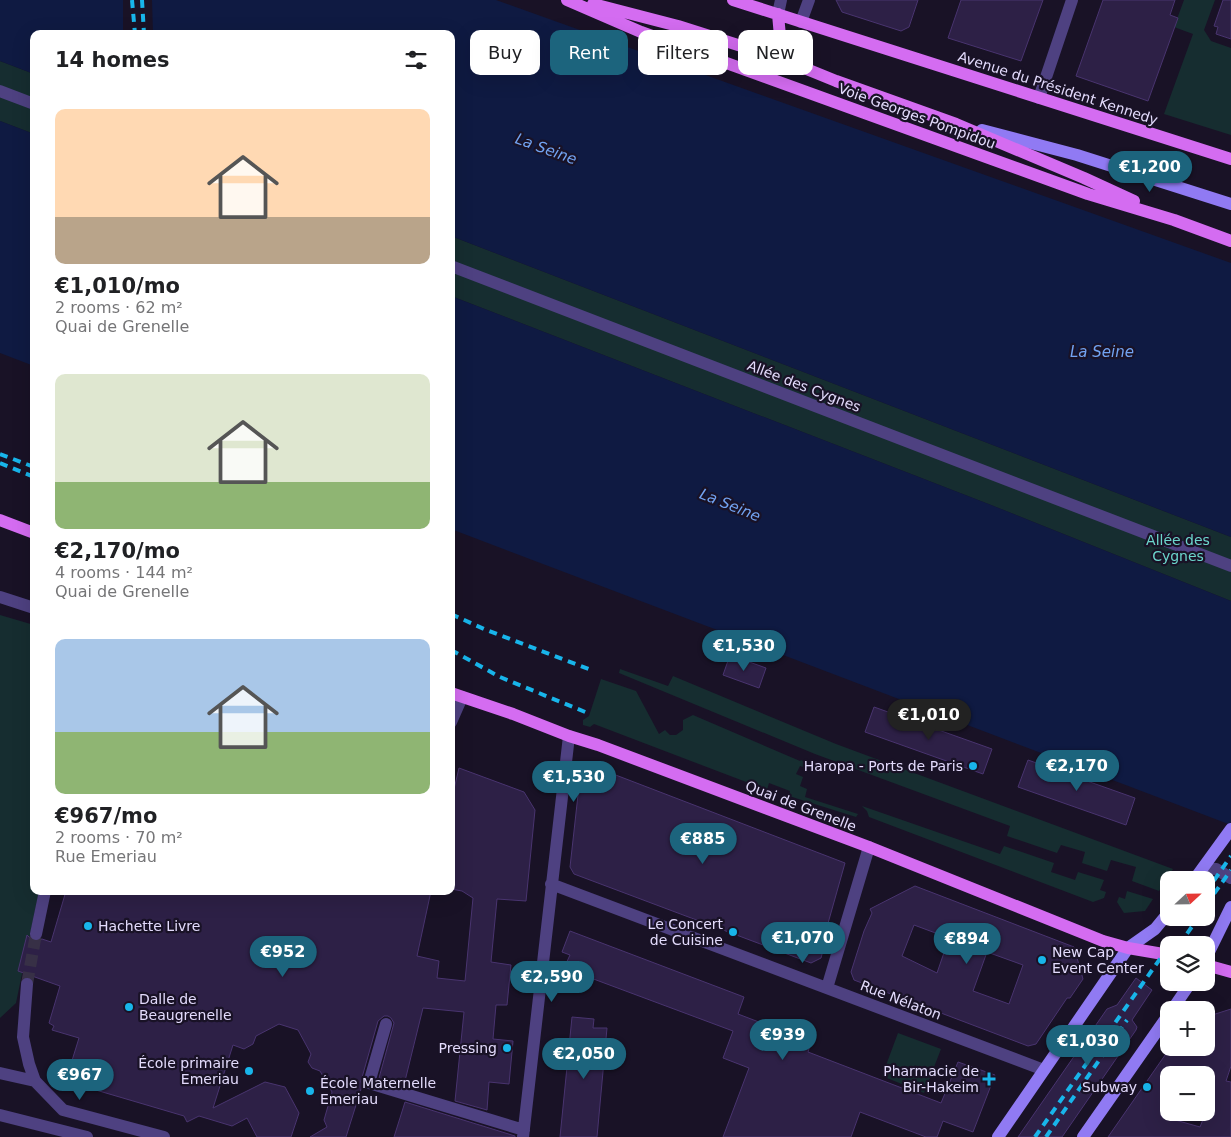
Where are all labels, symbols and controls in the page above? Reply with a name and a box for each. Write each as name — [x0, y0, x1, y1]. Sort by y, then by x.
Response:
chip: Buy — [470, 30, 540, 75]
chip: Rent — [550, 30, 628, 75]
chip: Filters — [638, 30, 728, 75]
chip: New — [738, 30, 813, 75]
icon: filters — [402, 46, 430, 74]
text: 14 homes — [55, 48, 170, 72]
street label: Avenue du Président Kennedy — [956, 48, 1160, 128]
street label: Voie Georges Pompidou — [836, 80, 998, 152]
water label: La Seine — [513, 130, 579, 168]
icon: home — [198, 142, 288, 232]
pin: €1,200 — [1109, 150, 1191, 193]
text: €1,200 — [1119, 157, 1181, 176]
text: €1,010/mo — [55, 274, 180, 298]
text: 2 rooms · 62 m² — [55, 298, 183, 317]
text: Quai de Grenelle — [55, 317, 189, 336]
water label: La Seine — [1070, 343, 1134, 361]
street label: Allée des Cygnes — [745, 357, 863, 415]
icon: home — [198, 407, 288, 497]
water label: La Seine — [697, 485, 763, 525]
park label: Allée des Cygnes — [1146, 532, 1210, 564]
text: €2,170/mo — [55, 539, 180, 563]
text: 4 rooms · 144 m² — [55, 563, 193, 582]
text: Quai de Grenelle — [55, 582, 189, 601]
pin: €1,530 — [703, 630, 785, 672]
text: €1,530 — [713, 636, 775, 655]
icon: home — [198, 672, 288, 762]
pin: €1,010 — [888, 698, 970, 741]
text: €1,010 — [898, 705, 960, 724]
pin: €2,170 — [1036, 750, 1118, 792]
text: €2,170 — [1046, 756, 1108, 775]
place label: Haropa - Ports de Paris — [804, 758, 963, 774]
pin: €1,530 — [533, 760, 615, 803]
marker: Haropa - Ports de Paris — [967, 760, 979, 772]
text: €1,530 — [543, 767, 605, 786]
street label: Quai de Grenelle — [743, 777, 859, 835]
text: €967/mo — [55, 804, 157, 828]
pin: €885 — [673, 822, 733, 865]
text: 2 rooms · 70 m² — [55, 828, 183, 847]
text: €885 — [681, 829, 725, 848]
text: Rue Emeriau — [55, 847, 157, 866]
north arrow — [1160, 871, 1215, 926]
map controls — [1160, 871, 1215, 1121]
place label: Le Concert de Cuisine — [648, 916, 724, 948]
place label: Hachette Livre — [98, 918, 200, 934]
marker: Hachette Livre — [82, 920, 94, 932]
pin: €1,070 — [762, 922, 844, 964]
pin: €894 — [937, 922, 997, 965]
marker: Le Concert de Cuisine — [727, 926, 739, 938]
text: €1,070 — [772, 928, 834, 947]
text: €894 — [945, 929, 989, 948]
pin: €952 — [253, 936, 313, 978]
button: layers — [1160, 936, 1215, 991]
text: €952 — [261, 942, 305, 961]
place label: New Cap Event Center — [1052, 944, 1144, 976]
marker: New Cap Event Center — [1036, 954, 1048, 966]
pin: €2,590 — [511, 960, 593, 1003]
text: €2,590 — [521, 967, 583, 986]
street label: Rue Nélaton — [858, 977, 944, 1023]
place label: Dalle de Beaugrenelle — [139, 991, 232, 1023]
marker: Dalle de Beaugrenelle — [123, 1001, 135, 1013]
button: + — [1160, 1001, 1215, 1056]
pin: €939 — [753, 1018, 813, 1061]
pin: €1,030 — [1047, 1024, 1129, 1067]
text: €939 — [761, 1025, 805, 1044]
text: €1,030 — [1057, 1031, 1119, 1050]
pin: €2,050 — [543, 1038, 625, 1080]
place label: Pressing — [439, 1040, 497, 1056]
marker: Pressing — [501, 1042, 513, 1054]
text: €2,050 — [553, 1044, 615, 1063]
place label: École primaire Emeriau — [138, 1055, 239, 1087]
pin: €967 — [50, 1058, 110, 1101]
place label: Pharmacie de Bir-Hakeim — [883, 1063, 979, 1095]
text: €967 — [58, 1065, 102, 1084]
marker: École primaire Emeriau — [243, 1065, 255, 1077]
button: − — [1160, 1066, 1215, 1121]
marker: Pharmacie de Bir-Hakeim — [983, 1073, 995, 1085]
place label: École Maternelle Emeriau — [320, 1075, 436, 1107]
place label: Subway — [1082, 1079, 1137, 1095]
marker: Subway — [1141, 1081, 1153, 1093]
marker: École Maternelle Emeriau — [304, 1085, 316, 1097]

